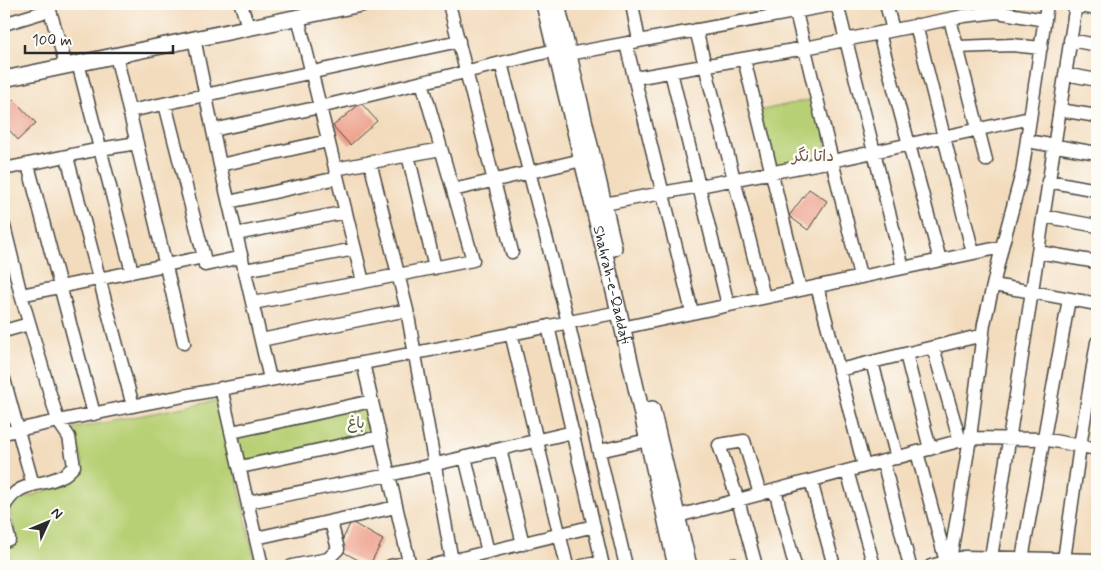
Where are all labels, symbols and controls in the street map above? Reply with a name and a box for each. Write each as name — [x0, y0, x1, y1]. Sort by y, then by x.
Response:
scale bar — [25, 22, 172, 54]
text: 100 m — [32, 31, 72, 51]
district label: داتا نگر — [790, 146, 834, 167]
street label: Shahrah-e-Qaddafi — [587, 224, 635, 346]
park label: باغ — [347, 414, 365, 434]
north arrow — [22, 498, 72, 548]
text: N — [47, 504, 66, 523]

